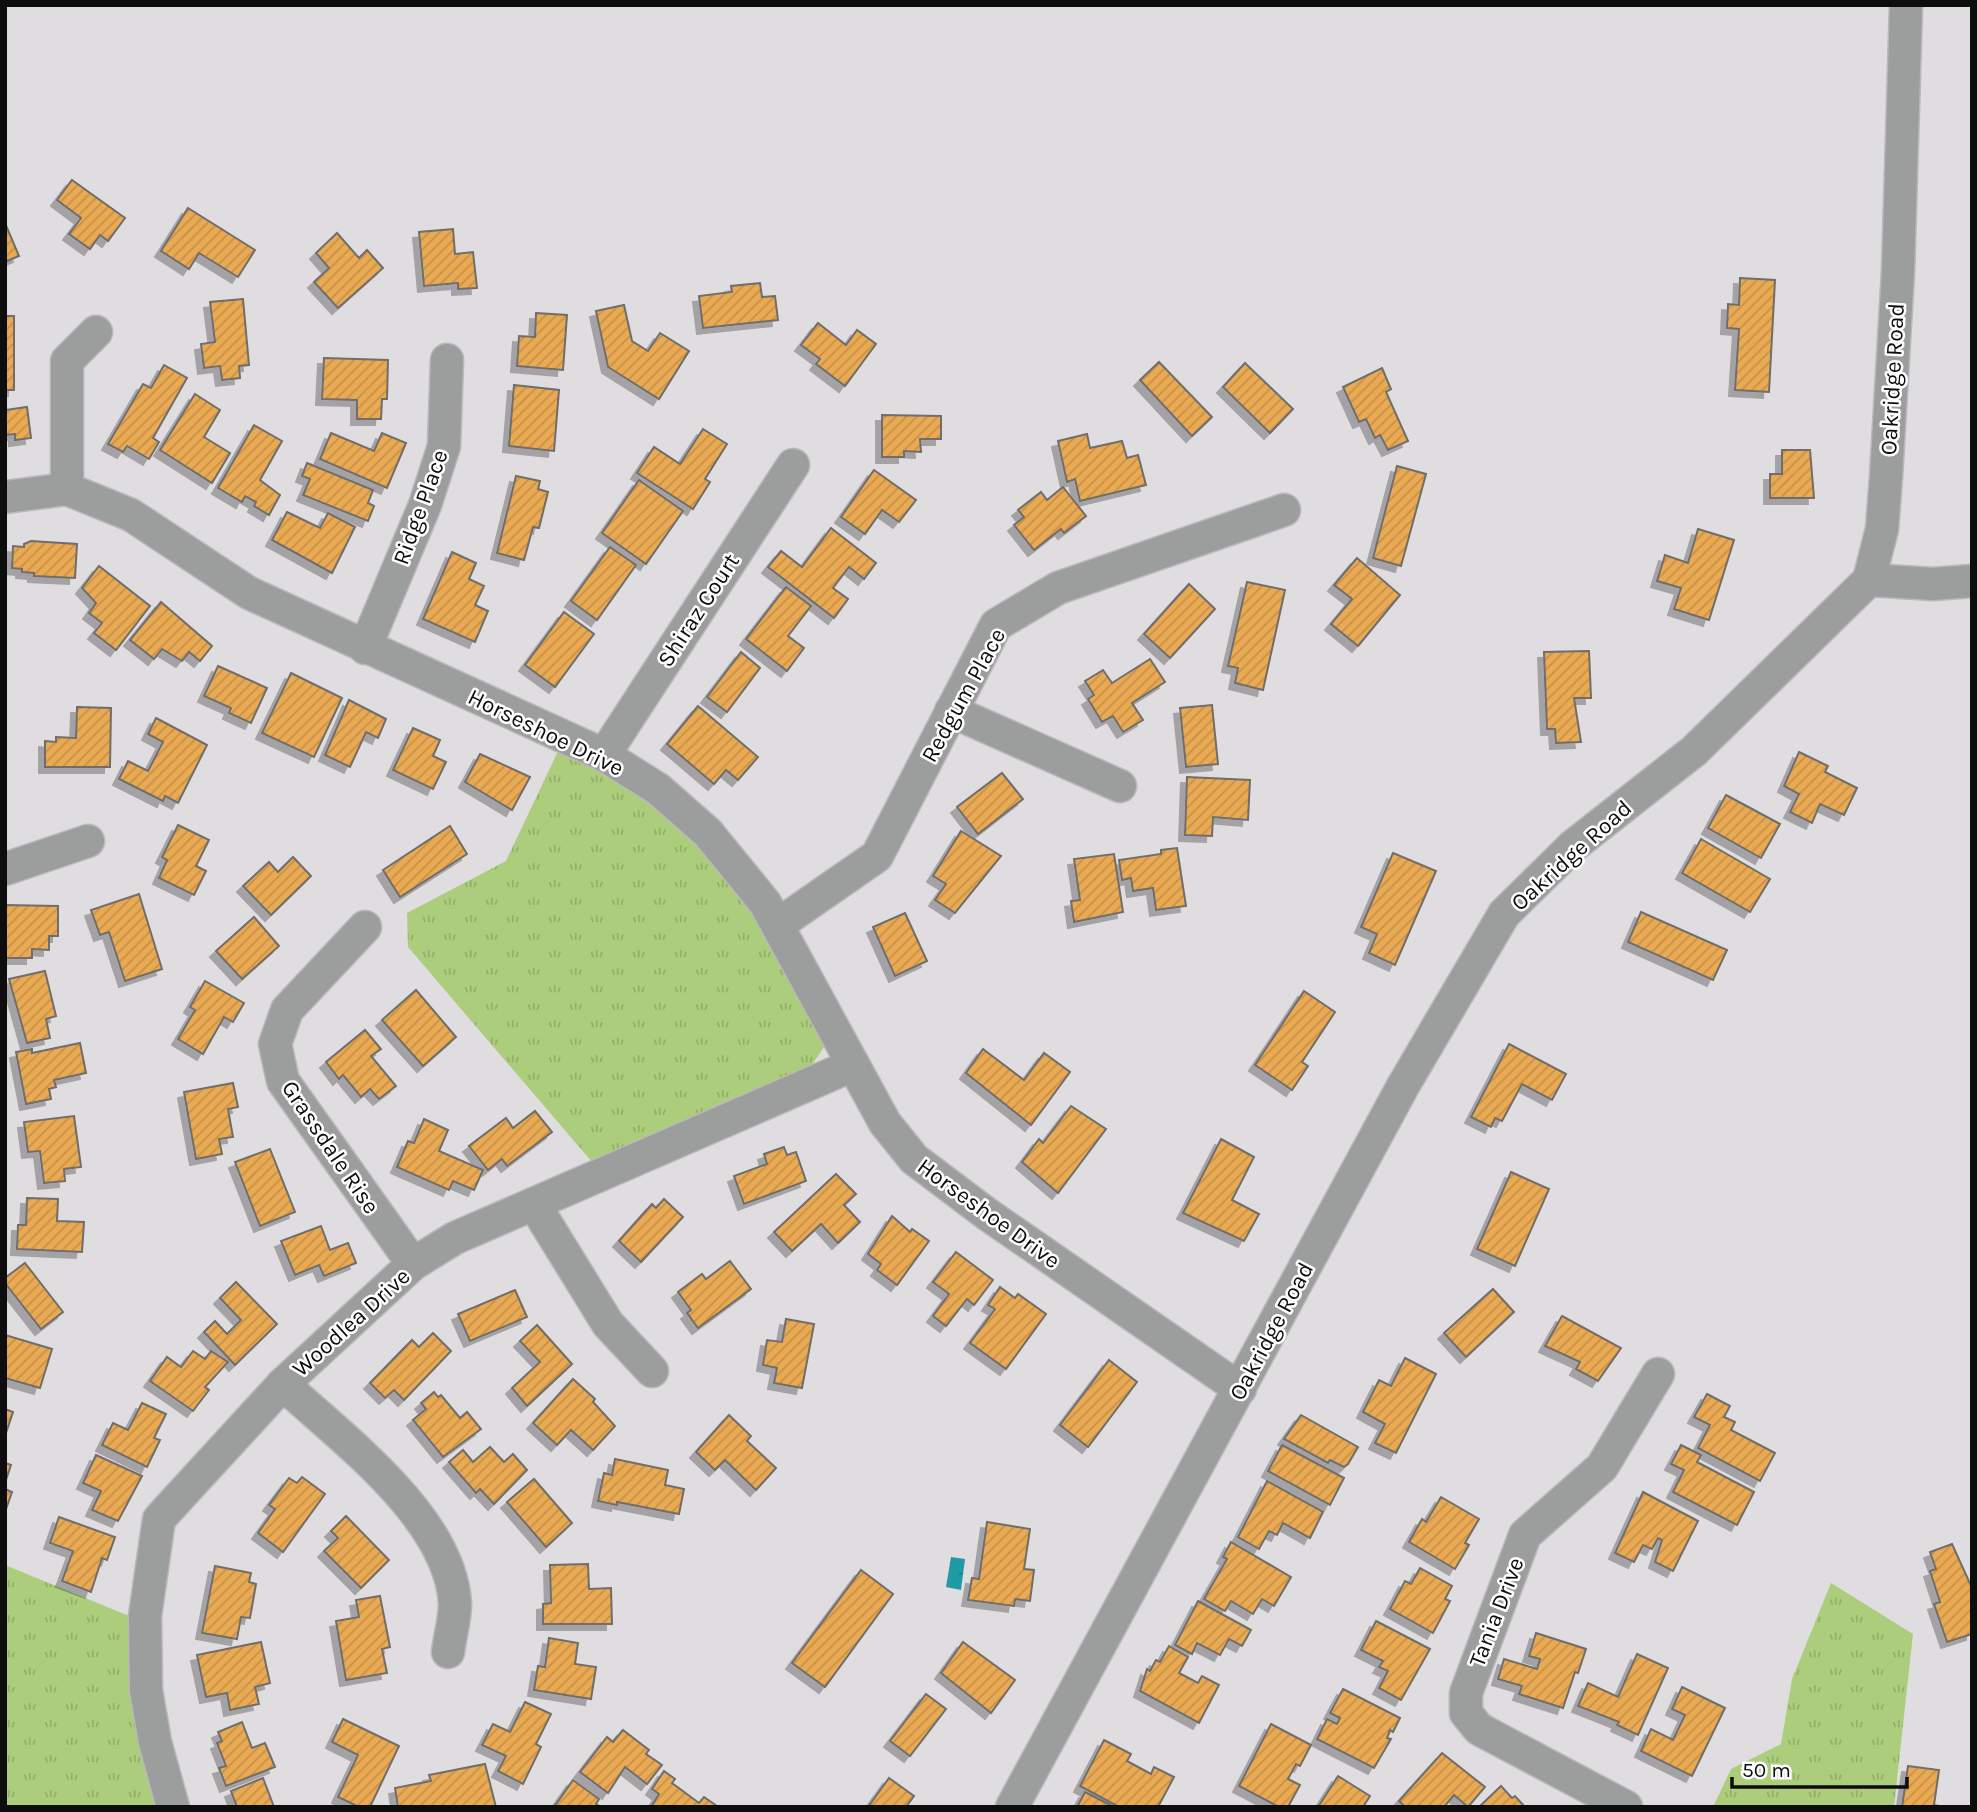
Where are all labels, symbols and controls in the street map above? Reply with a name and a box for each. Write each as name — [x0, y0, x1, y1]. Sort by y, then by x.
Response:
street label: Oakridge Road — [1875, 302, 1910, 456]
street label: Ridge Place — [387, 446, 454, 568]
street label: Shiraz Court — [652, 548, 745, 672]
street label: Redgum Place — [916, 624, 1011, 767]
street label: Horseshoe Drive — [464, 683, 628, 782]
street label: Oakridge Road — [1506, 794, 1637, 916]
street label: Grassdale Rise — [276, 1076, 385, 1219]
street label: Horseshoe Drive — [912, 1153, 1065, 1274]
street label: Oakridge Road — [1224, 1258, 1319, 1405]
street label: Woodlea Drive — [287, 1263, 416, 1382]
street label: Tania Drive — [1463, 1554, 1530, 1671]
scale bar — [1732, 1745, 1907, 1789]
text: 50 m — [1742, 1758, 1791, 1782]

